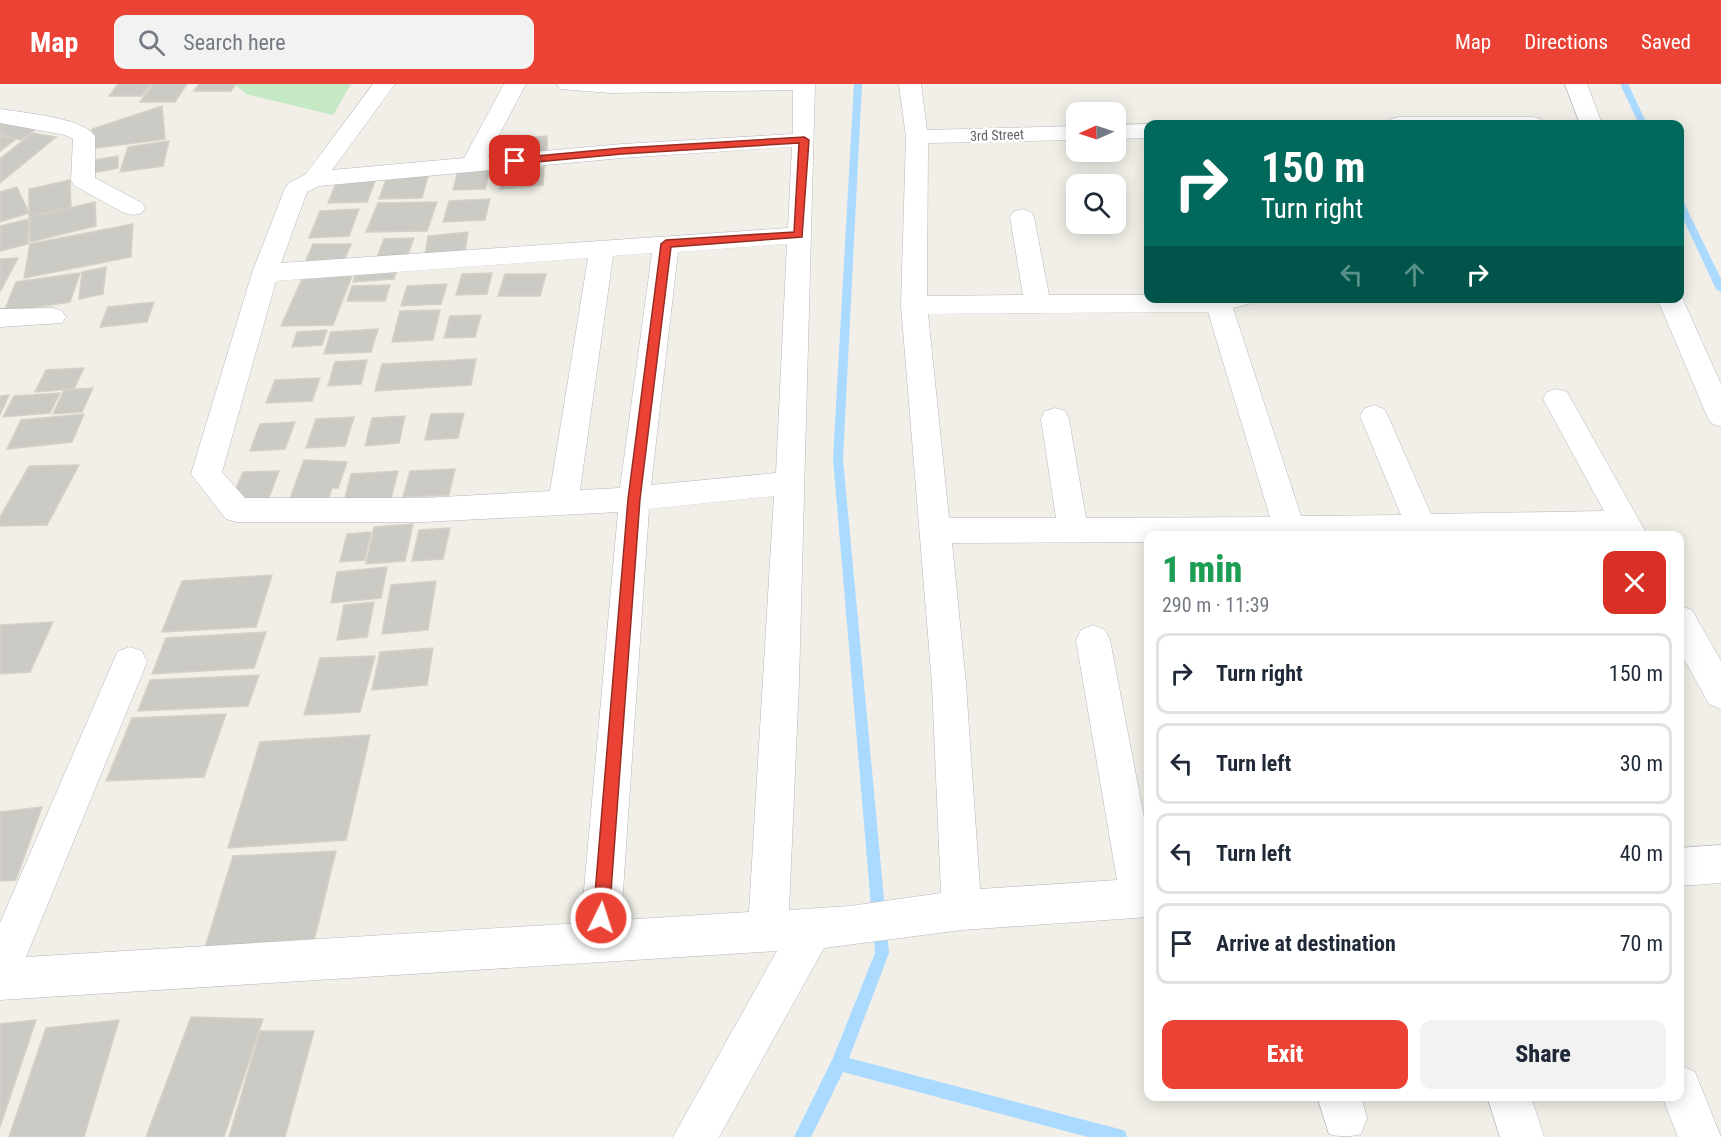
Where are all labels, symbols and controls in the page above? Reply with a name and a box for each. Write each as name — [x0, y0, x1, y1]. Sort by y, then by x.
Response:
search box — [114, 15, 534, 69]
text: Map — [30, 26, 78, 59]
icon: search — [135, 26, 168, 59]
text: Search here — [183, 30, 286, 55]
text: Map — [1455, 30, 1491, 54]
text: Directions — [1524, 30, 1608, 54]
text: Saved — [1641, 30, 1691, 54]
north arrow — [1066, 102, 1126, 162]
map controls — [1066, 102, 1126, 234]
street label: 3rd Street — [970, 126, 1024, 144]
pin — [489, 135, 540, 186]
text: 150 m — [1261, 143, 1366, 192]
icon: arrive — [498, 144, 531, 177]
icon: right — [1162, 144, 1240, 222]
button: search — [1066, 174, 1126, 234]
text: Turn right — [1261, 193, 1363, 225]
icon: left — [1335, 258, 1368, 291]
icon: ahead — [1398, 258, 1431, 291]
icon: right — [1461, 258, 1494, 291]
text: 1 min — [1162, 549, 1242, 591]
button: close — [1603, 551, 1666, 614]
text: 290 m · 11:39 — [1162, 593, 1269, 617]
icon: right — [1165, 657, 1198, 690]
text: Turn right — [1216, 661, 1303, 686]
text: 150 m — [1609, 661, 1663, 686]
icon: left — [1165, 747, 1198, 780]
text: Turn left — [1216, 751, 1291, 776]
text: 30 m — [1620, 751, 1663, 776]
icon: left — [1165, 837, 1198, 870]
text: Turn left — [1216, 841, 1291, 866]
text: 40 m — [1620, 841, 1663, 866]
position arrow — [569, 886, 633, 950]
icon: arrive — [1165, 927, 1198, 960]
text: Arrive at destination — [1216, 931, 1396, 956]
text: 70 m — [1620, 931, 1663, 956]
button: Exit — [1162, 1020, 1408, 1089]
button: Share — [1420, 1020, 1666, 1089]

